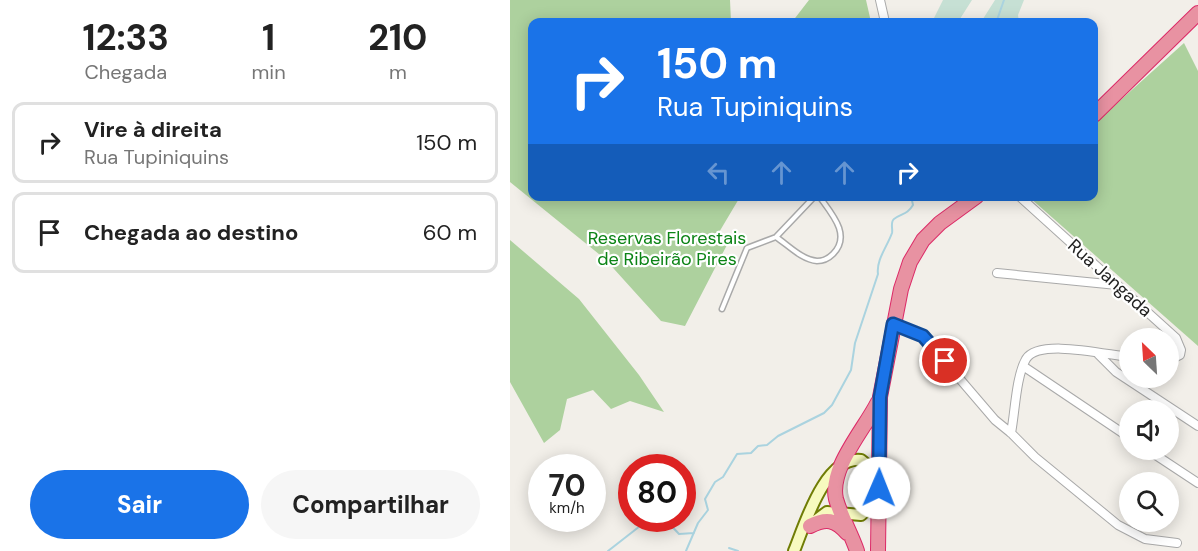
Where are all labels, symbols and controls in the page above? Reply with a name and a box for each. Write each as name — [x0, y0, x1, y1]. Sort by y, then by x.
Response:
text: 12:33 — [83, 14, 169, 61]
text: 1 — [262, 14, 275, 61]
text: 210 — [368, 14, 427, 61]
text: 150 m — [657, 36, 777, 91]
icon: right — [558, 42, 636, 120]
text: Chegada — [84, 59, 167, 85]
text: min — [252, 59, 286, 85]
text: m — [389, 59, 407, 85]
text: Rua Tupiniquins — [657, 89, 853, 124]
text: Vire à direita — [84, 115, 222, 144]
icon: right — [33, 126, 66, 159]
text: 150 m — [416, 128, 477, 157]
text: Rua Tupiniquins — [84, 144, 229, 170]
icon: left — [702, 156, 735, 189]
icon: ahead — [765, 156, 798, 189]
icon: ahead — [828, 156, 861, 189]
icon: right — [891, 156, 924, 189]
icon: arrive — [33, 216, 66, 249]
text: Chegada ao destino — [84, 218, 298, 247]
text: 60 m — [423, 218, 477, 247]
park label: Reservas Florestais de Ribeirão Pires — [588, 226, 746, 271]
street label: Rua Jangada — [1063, 234, 1157, 322]
north arrow — [1119, 328, 1179, 388]
map controls — [1119, 328, 1179, 532]
pin — [919, 335, 970, 386]
icon: arrive — [928, 344, 961, 377]
button: sound — [1119, 400, 1179, 460]
speed limit sign: 80 — [618, 454, 696, 532]
position arrow — [847, 456, 911, 520]
text: 70 — [548, 466, 586, 505]
button: Sair — [30, 470, 249, 539]
button: Compartilhar — [261, 470, 480, 539]
button: search — [1119, 472, 1179, 532]
text: km/h — [549, 498, 585, 518]

